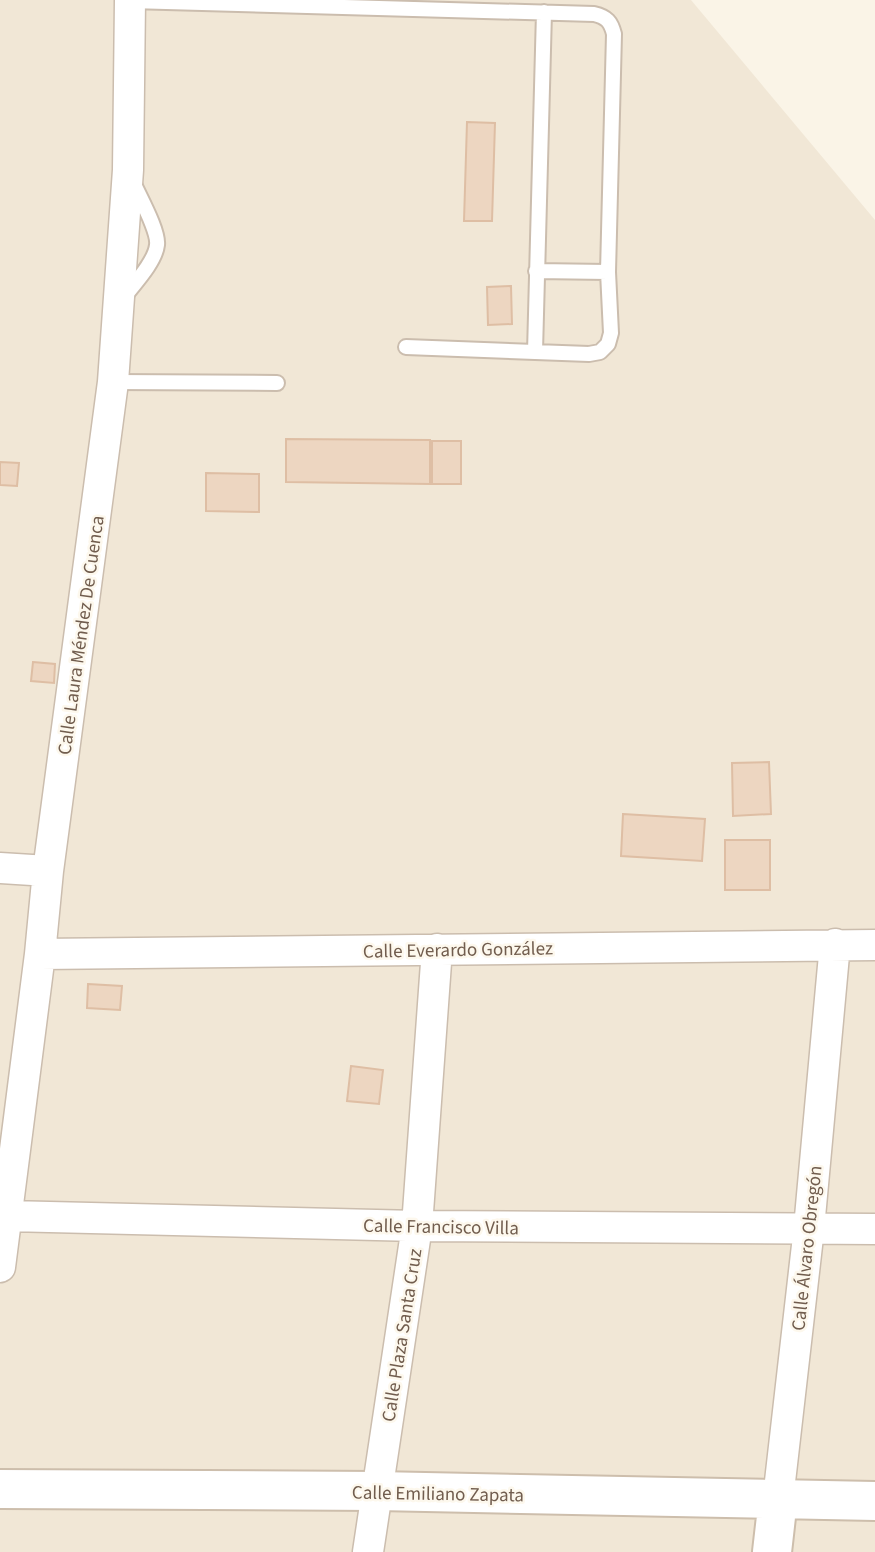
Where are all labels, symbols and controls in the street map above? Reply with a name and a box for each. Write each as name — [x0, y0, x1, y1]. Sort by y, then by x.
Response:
street label: Calle Laura Méndez De Cuenca — [51, 514, 112, 757]
street label: Calle Everardo González — [363, 935, 553, 966]
street label: Calle Álvaro Obregón — [785, 1164, 830, 1332]
street label: Calle Francisco Villa — [363, 1213, 519, 1242]
street label: Calle Plaza Santa Cruz — [375, 1247, 429, 1424]
street label: Calle Emiliano Zapata — [352, 1480, 524, 1509]

